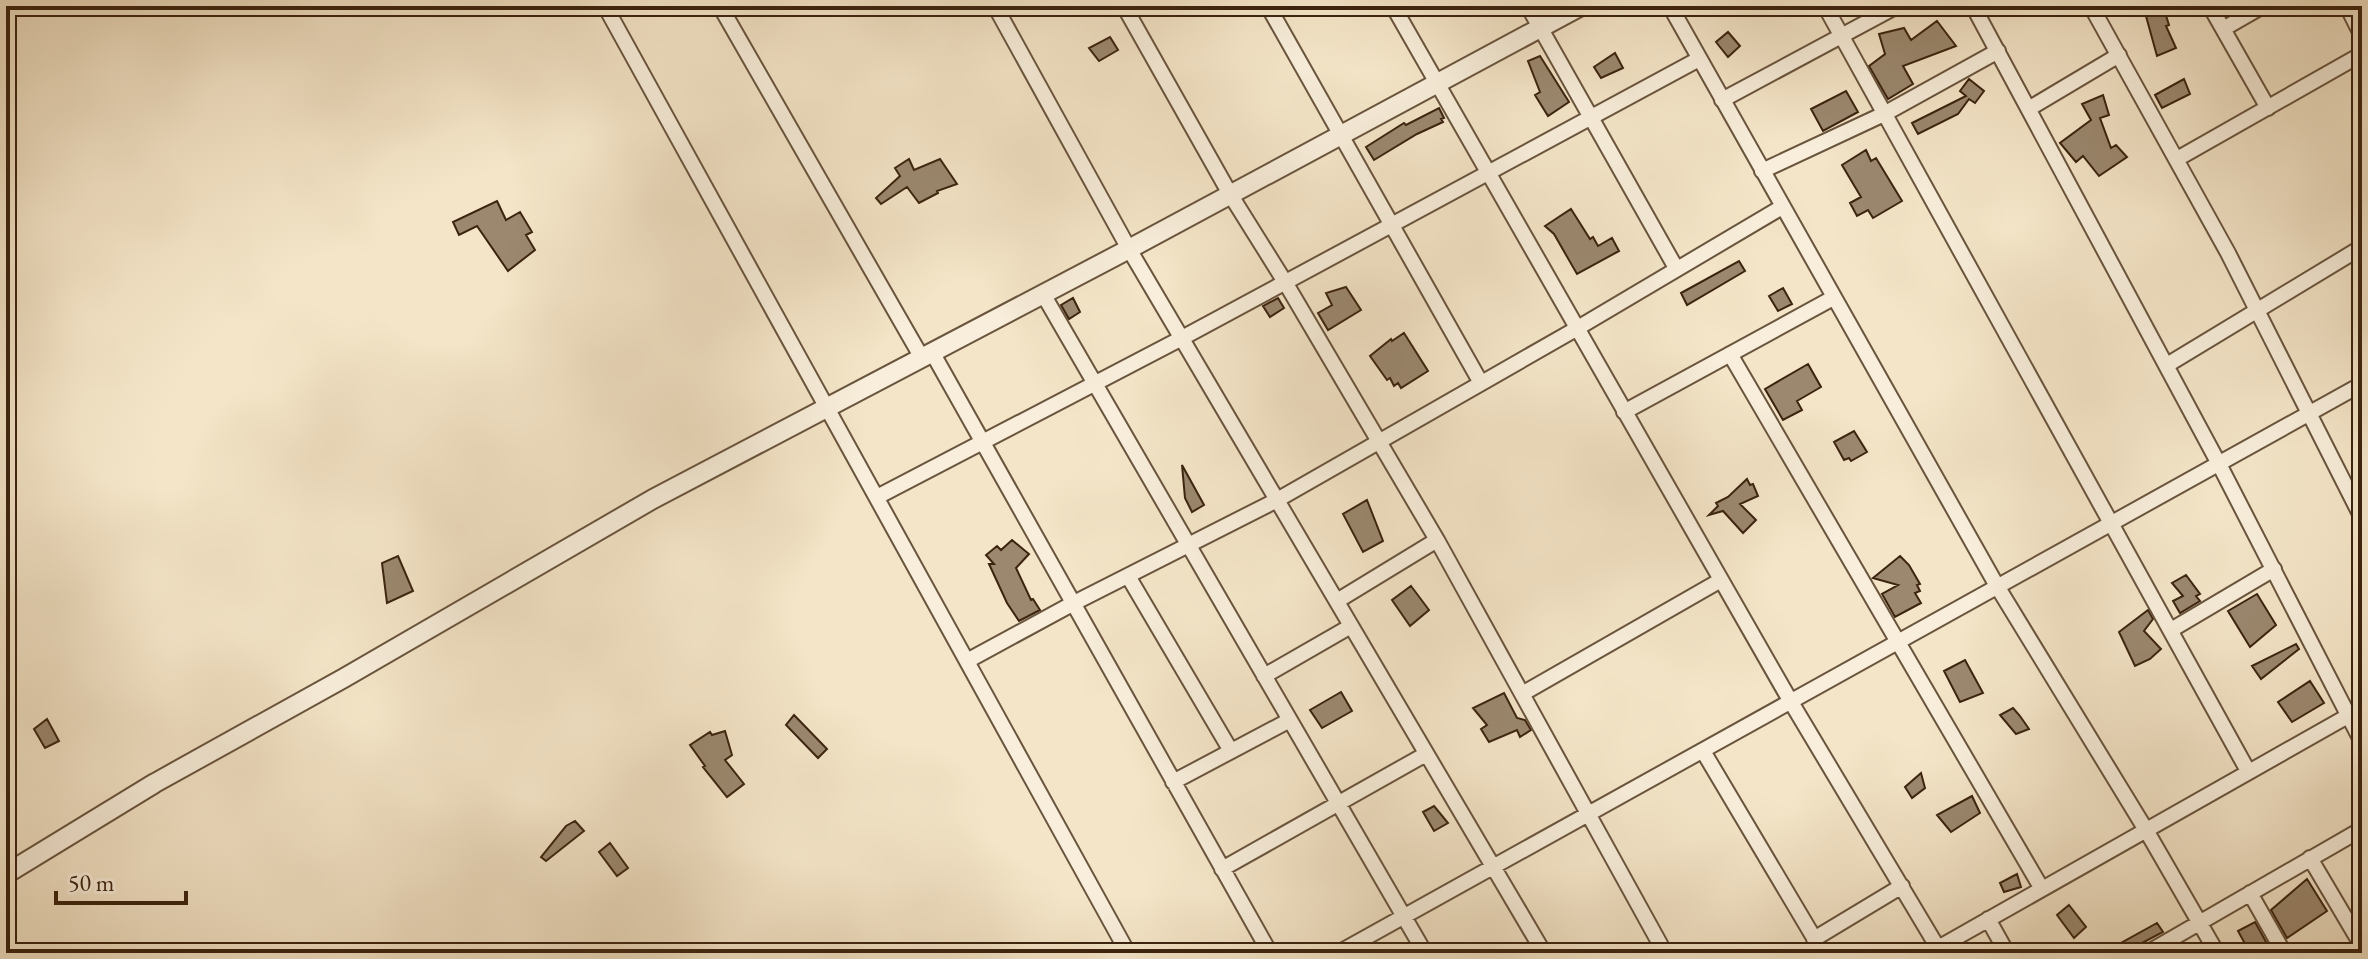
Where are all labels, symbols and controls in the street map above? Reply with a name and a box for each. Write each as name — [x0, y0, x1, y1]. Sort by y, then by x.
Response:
scale bar — [56, 855, 186, 905]
text: 50 m — [68, 867, 115, 898]

